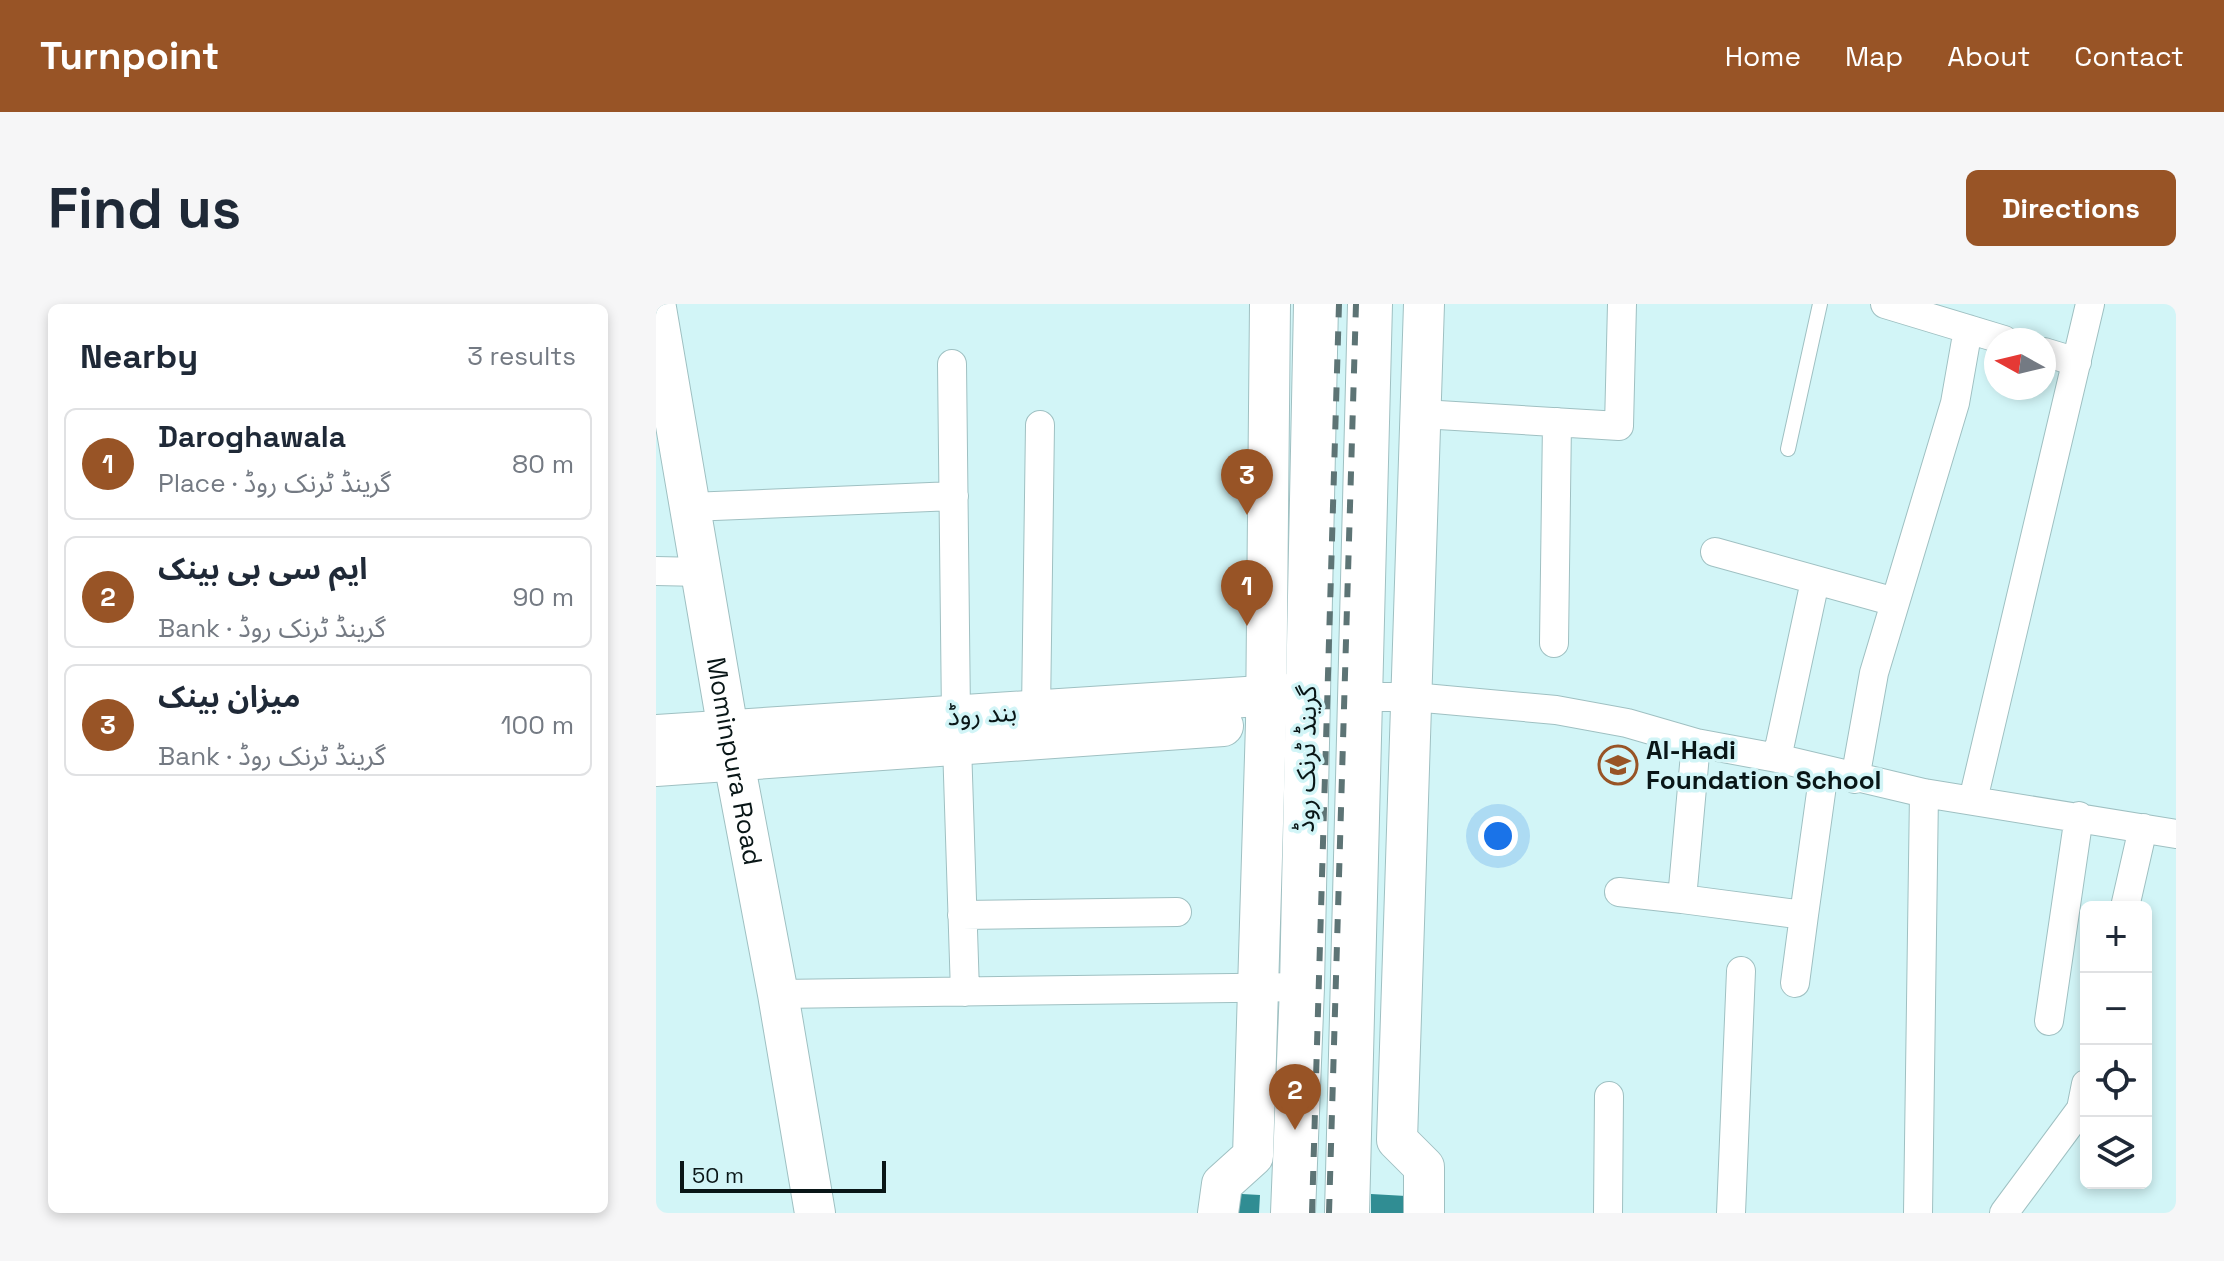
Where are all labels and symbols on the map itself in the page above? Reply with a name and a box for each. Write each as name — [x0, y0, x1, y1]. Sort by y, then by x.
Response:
north arrow — [1984, 328, 2056, 400]
pin: 3 — [1221, 449, 1273, 515]
pin: 1 — [1221, 560, 1273, 626]
street label: Mominpura Road — [699, 655, 770, 868]
street label: گرینڈ ٹرنک روڈ — [1288, 685, 1324, 833]
street label: بند روڈ — [946, 695, 1018, 733]
place label: Al-Hadi Foundation School — [1646, 733, 1881, 797]
school or university icon: Al-Hadi Foundation School — [1597, 744, 1639, 786]
your location — [1478, 816, 1518, 856]
pin: 2 — [1269, 1064, 1321, 1130]
scale bar — [680, 1157, 886, 1193]

